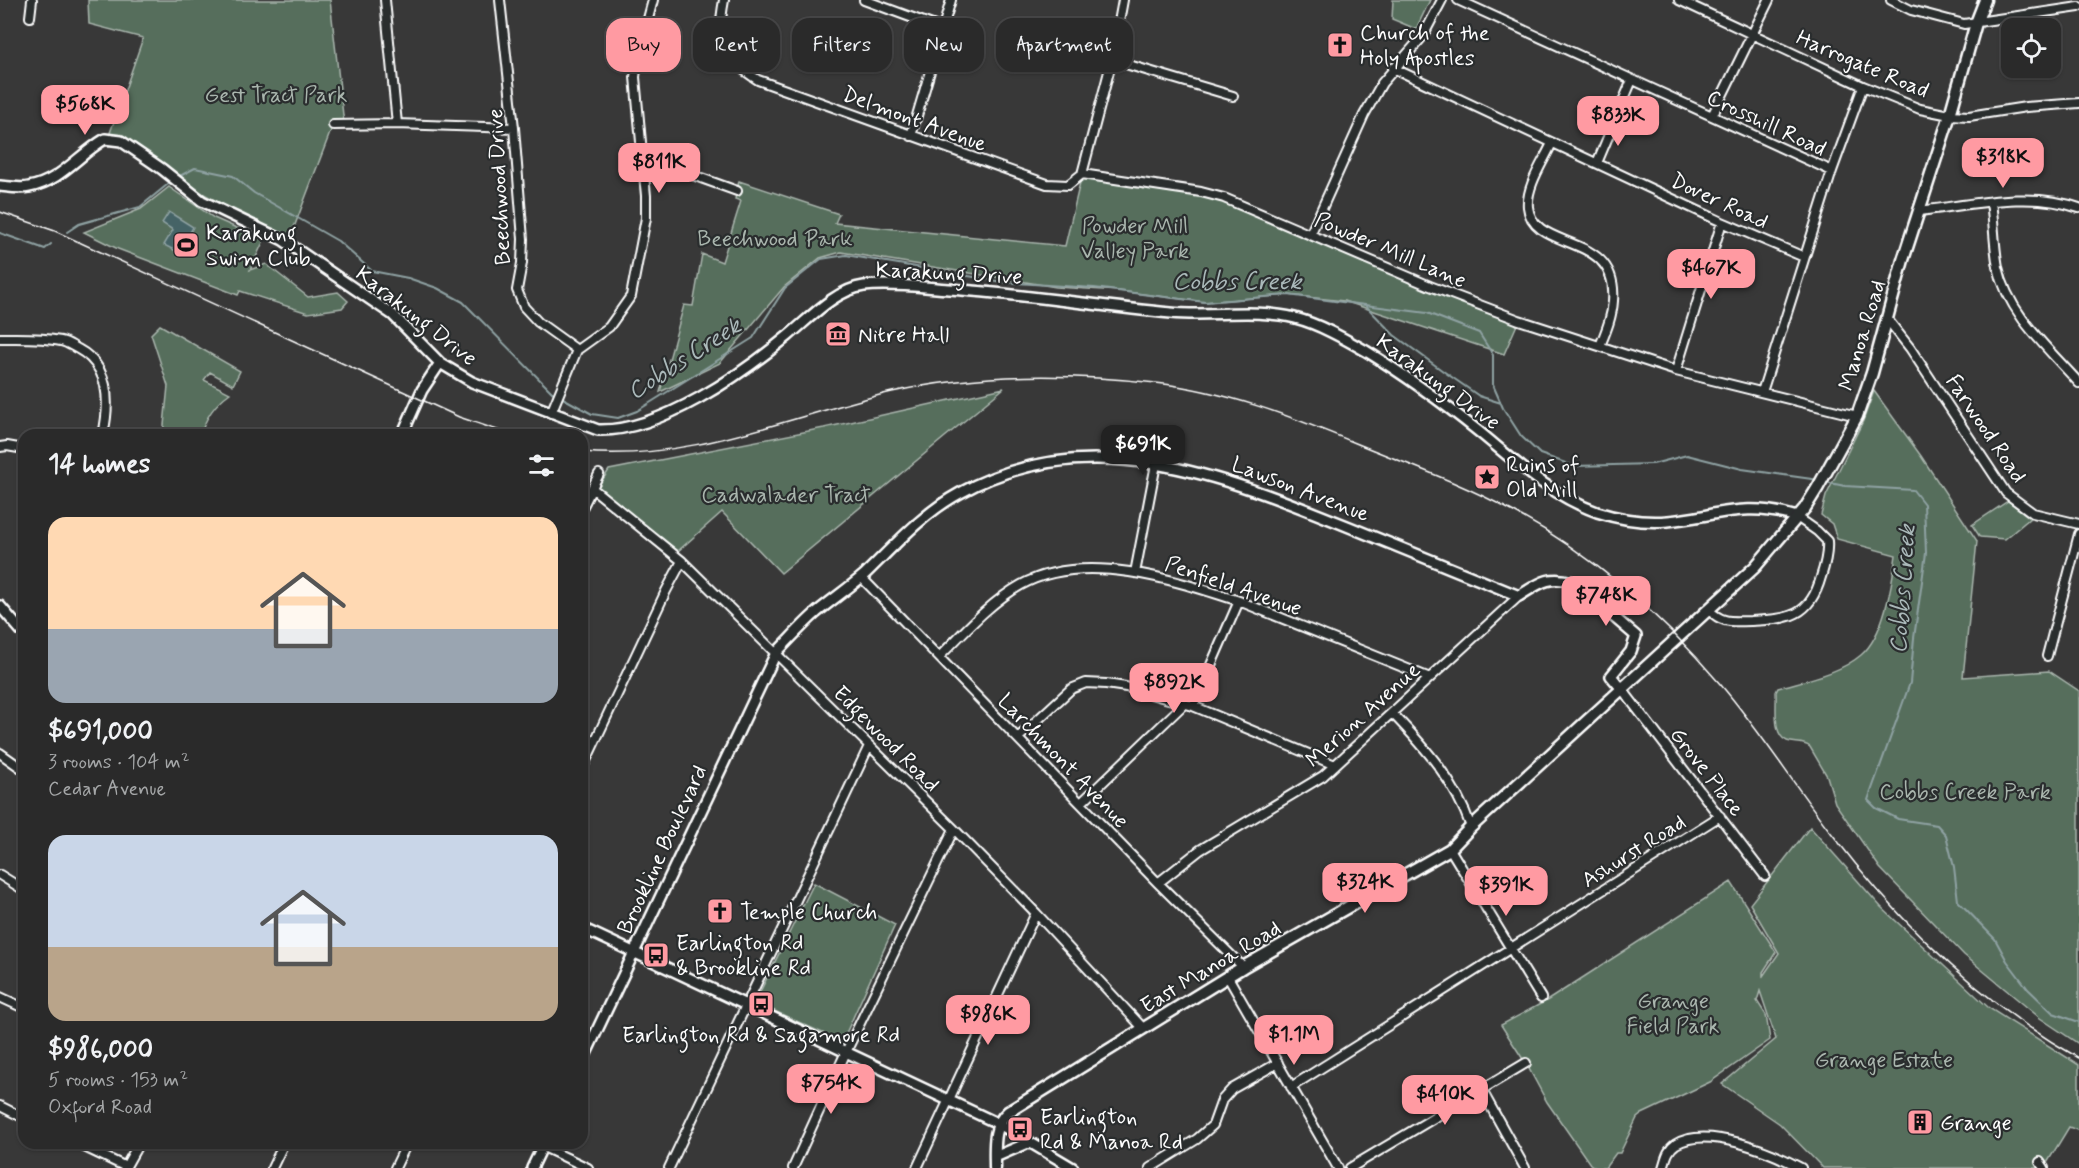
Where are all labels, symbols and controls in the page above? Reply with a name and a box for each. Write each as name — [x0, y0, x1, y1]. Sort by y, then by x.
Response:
chip: Buy — [606, 18, 681, 72]
chip: Rent — [693, 18, 780, 72]
chip: Filters — [792, 18, 892, 72]
chip: New — [904, 18, 984, 72]
chip: Apartment — [996, 18, 1133, 72]
map controls — [2001, 18, 2061, 78]
button: locate — [2001, 18, 2061, 78]
place label: Church of the Holy Apostles — [1360, 20, 1490, 75]
street label: Harrogate Road — [1791, 24, 1933, 106]
church icon: Church of the Holy Apostles — [1325, 30, 1355, 60]
street label: Delmont Avenue — [838, 81, 990, 159]
park label: Gest Tract Park — [205, 82, 348, 110]
street label: Crosshill Road — [1702, 84, 1830, 164]
pin: $568K — [43, 85, 127, 136]
text: $568K — [55, 91, 115, 118]
pin: $833K — [1576, 96, 1660, 147]
text: $833K — [1591, 102, 1645, 129]
street label: Beechwood Drive — [482, 108, 518, 266]
pin: $318K — [1961, 138, 2045, 189]
pin: $811K — [617, 143, 701, 194]
text: $318K — [1976, 144, 2030, 171]
text: $811K — [632, 149, 686, 176]
street label: Dover Road — [1666, 167, 1772, 237]
street label: Powder Mill Lane — [1310, 206, 1470, 295]
park label: Powder Mill Valley Park — [1081, 213, 1189, 266]
place label: Karakung Swim Club — [206, 220, 311, 273]
park label: Beechwood Park — [697, 226, 853, 254]
sports icon: Karakung Swim Club — [171, 230, 201, 260]
pin: $467K — [1669, 249, 1753, 300]
text: $467K — [1681, 255, 1741, 282]
street label: Karakung Drive — [875, 256, 1023, 295]
street label: Karakung Drive — [347, 260, 482, 375]
water label: Cobbs Creek — [1172, 267, 1304, 298]
street label: Manoa Road — [1833, 277, 1893, 394]
water label: Cobbs Creek — [622, 310, 749, 407]
museum icon: Nitre Hall — [823, 319, 853, 349]
place label: Nitre Hall — [858, 322, 949, 350]
street label: Karakung Drive — [1368, 328, 1506, 440]
street label: Farwood Road — [1939, 369, 2032, 489]
pin: $691K — [1101, 425, 1185, 476]
text: $691K — [1115, 431, 1171, 458]
text: 14 homes — [48, 448, 150, 482]
icon: filters — [525, 449, 558, 482]
street label: Lawson Avenue — [1227, 451, 1373, 529]
place label: Ruins of Old Mill — [1506, 452, 1579, 505]
place icon: Ruins of Old Mill — [1472, 462, 1502, 492]
park label: Cadwalader Tract — [701, 482, 871, 510]
water label: Cobbs Creek — [1884, 522, 1924, 655]
street label: Penfield Avenue — [1161, 550, 1306, 623]
icon: home — [249, 556, 357, 664]
pin: $748K — [1564, 576, 1648, 627]
text: $748K — [1576, 582, 1636, 609]
street label: Merion Avenue — [1300, 656, 1427, 774]
pin: $892K — [1132, 663, 1216, 714]
text: $892K — [1144, 669, 1205, 696]
street label: Edgewood Road — [824, 680, 945, 801]
street label: Larchmont Avenue — [991, 688, 1134, 835]
text: $691,000 — [48, 715, 153, 749]
street label: Grove Place — [1663, 722, 1750, 822]
text: 3 rooms · 104 m² — [48, 749, 190, 776]
street label: Brookline Boulevard — [611, 761, 714, 939]
text: Cedar Avenue — [48, 776, 166, 803]
park label: Cobbs Creek Park — [1879, 779, 2051, 807]
street label: Ashurst Road — [1577, 809, 1691, 895]
pin: $324K — [1323, 863, 1407, 914]
pin: $391K — [1464, 866, 1548, 917]
text: $324K — [1336, 869, 1394, 896]
text: $391K — [1479, 872, 1533, 899]
icon: home — [249, 874, 357, 982]
church icon: Temple Church — [705, 896, 735, 926]
place label: Temple Church — [740, 899, 877, 927]
street label: East Manoa Road — [1136, 915, 1286, 1021]
place label: Earlington Rd & Brookline Rd — [676, 930, 811, 983]
bus stop icon: Earlington Rd & Brookline Rd — [641, 940, 671, 970]
park label: Grange Field Park — [1627, 988, 1720, 1041]
bus stop icon: Earlington Rd & Sagamore Rd — [746, 989, 776, 1019]
pin: $986K — [946, 995, 1030, 1046]
text: $986K — [960, 1001, 1016, 1028]
pin: $1.1M — [1252, 1015, 1336, 1066]
text: $1.1M — [1268, 1021, 1320, 1048]
place label: Earlington Rd & Sagamore Rd — [622, 1022, 900, 1053]
text: $986,000 — [48, 1033, 153, 1067]
park label: Grange Estate — [1815, 1047, 1953, 1076]
pin: $754K — [789, 1064, 873, 1115]
text: 5 rooms · 153 m² — [48, 1067, 188, 1094]
text: $754K — [801, 1070, 861, 1097]
pin: $410K — [1403, 1075, 1487, 1126]
text: $410K — [1416, 1081, 1474, 1108]
text: Oxford Road — [48, 1094, 152, 1121]
place label: Earlington Rd & Manoa Rd — [1040, 1104, 1183, 1157]
building icon: Grange — [1905, 1107, 1935, 1137]
place label: Grange — [1940, 1110, 2012, 1139]
bus stop icon: Earlington Rd & Manoa Rd — [1005, 1114, 1035, 1144]

